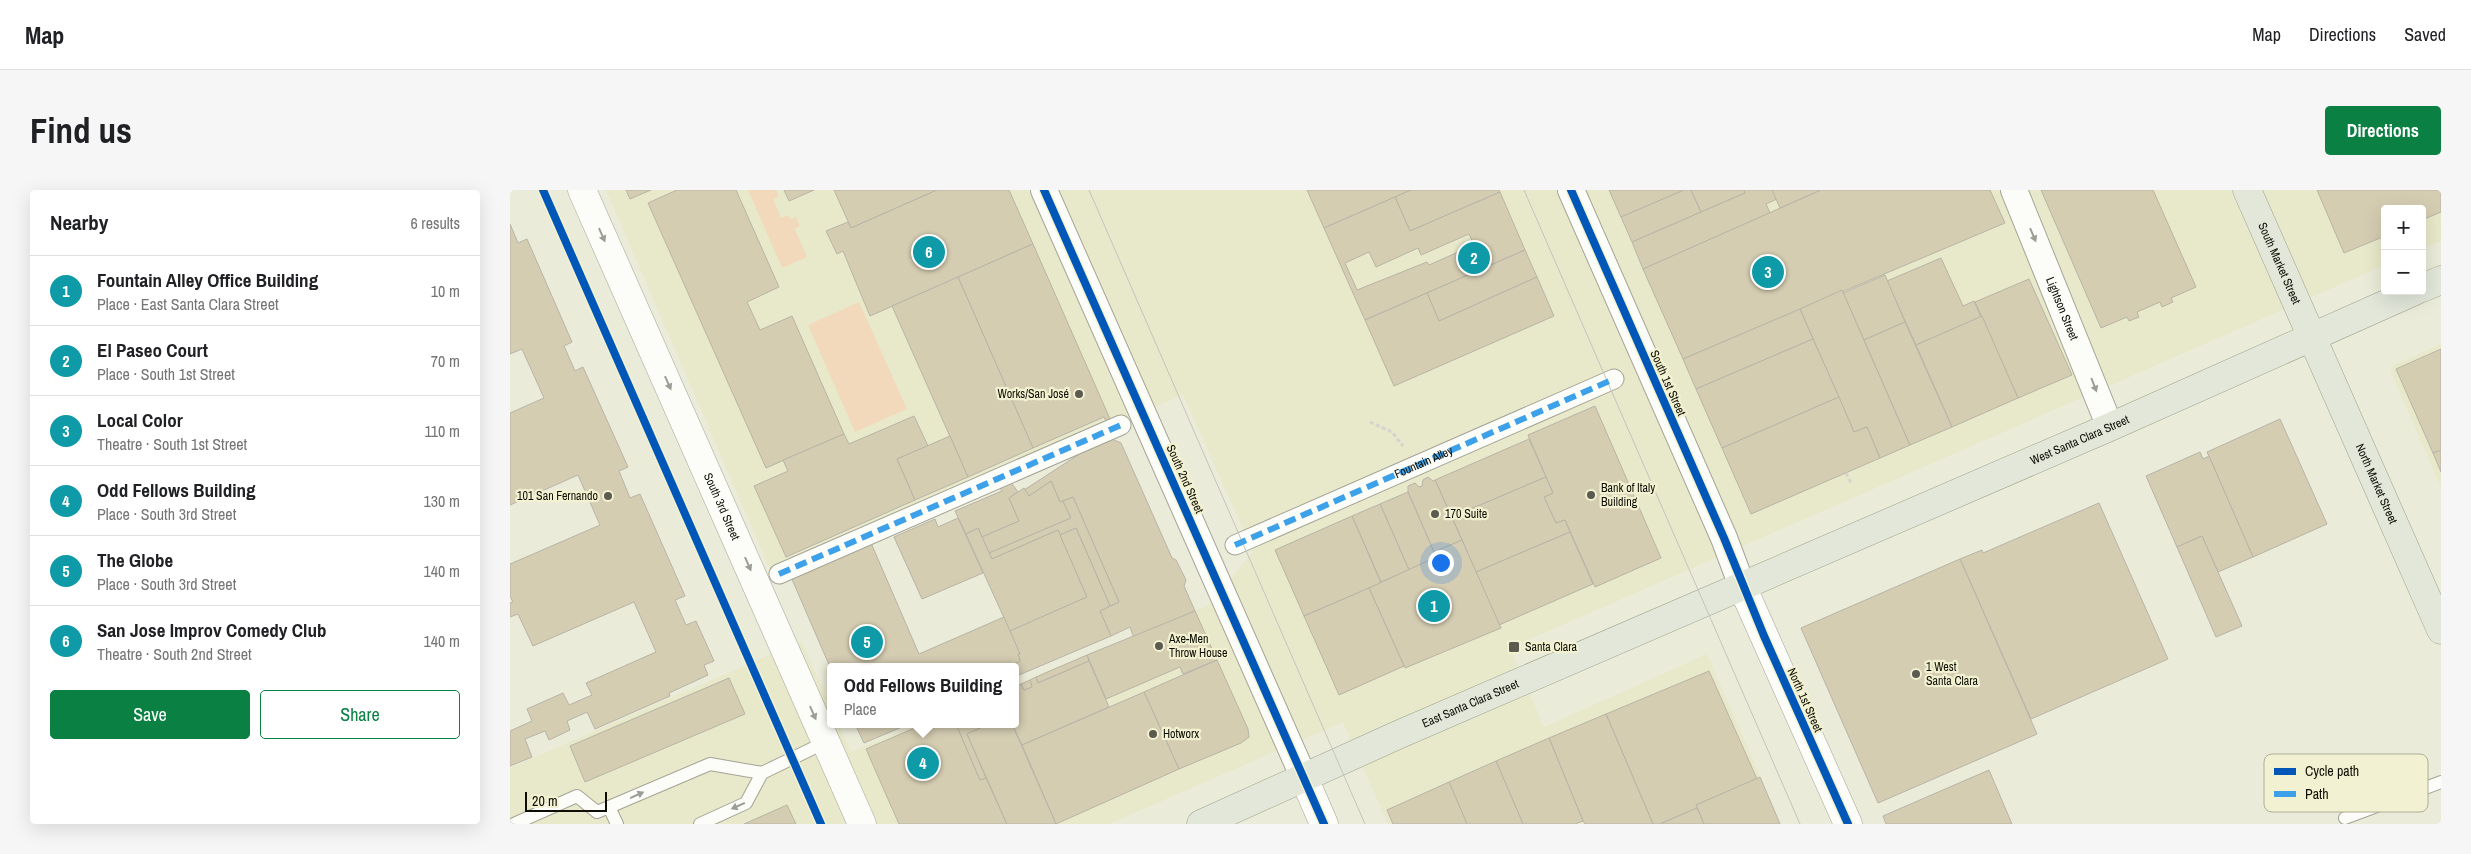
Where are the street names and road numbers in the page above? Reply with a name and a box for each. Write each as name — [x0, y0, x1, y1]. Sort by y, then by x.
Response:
street label: South Market Street — [2254, 220, 2304, 307]
street label: Lightson Street — [2042, 275, 2082, 343]
street label: South 1st Street — [1646, 348, 1690, 419]
street label: West Santa Clara Street — [2028, 411, 2132, 468]
street label: North Market Street — [2352, 441, 2401, 527]
street label: South 2nd Street — [1163, 442, 1207, 516]
street label: Fountain Alley — [1392, 443, 1455, 482]
street label: South 3rd Street — [700, 470, 744, 543]
street label: North 1st Street — [1784, 665, 1826, 735]
street label: East Santa Clara Street — [1420, 676, 1521, 732]

